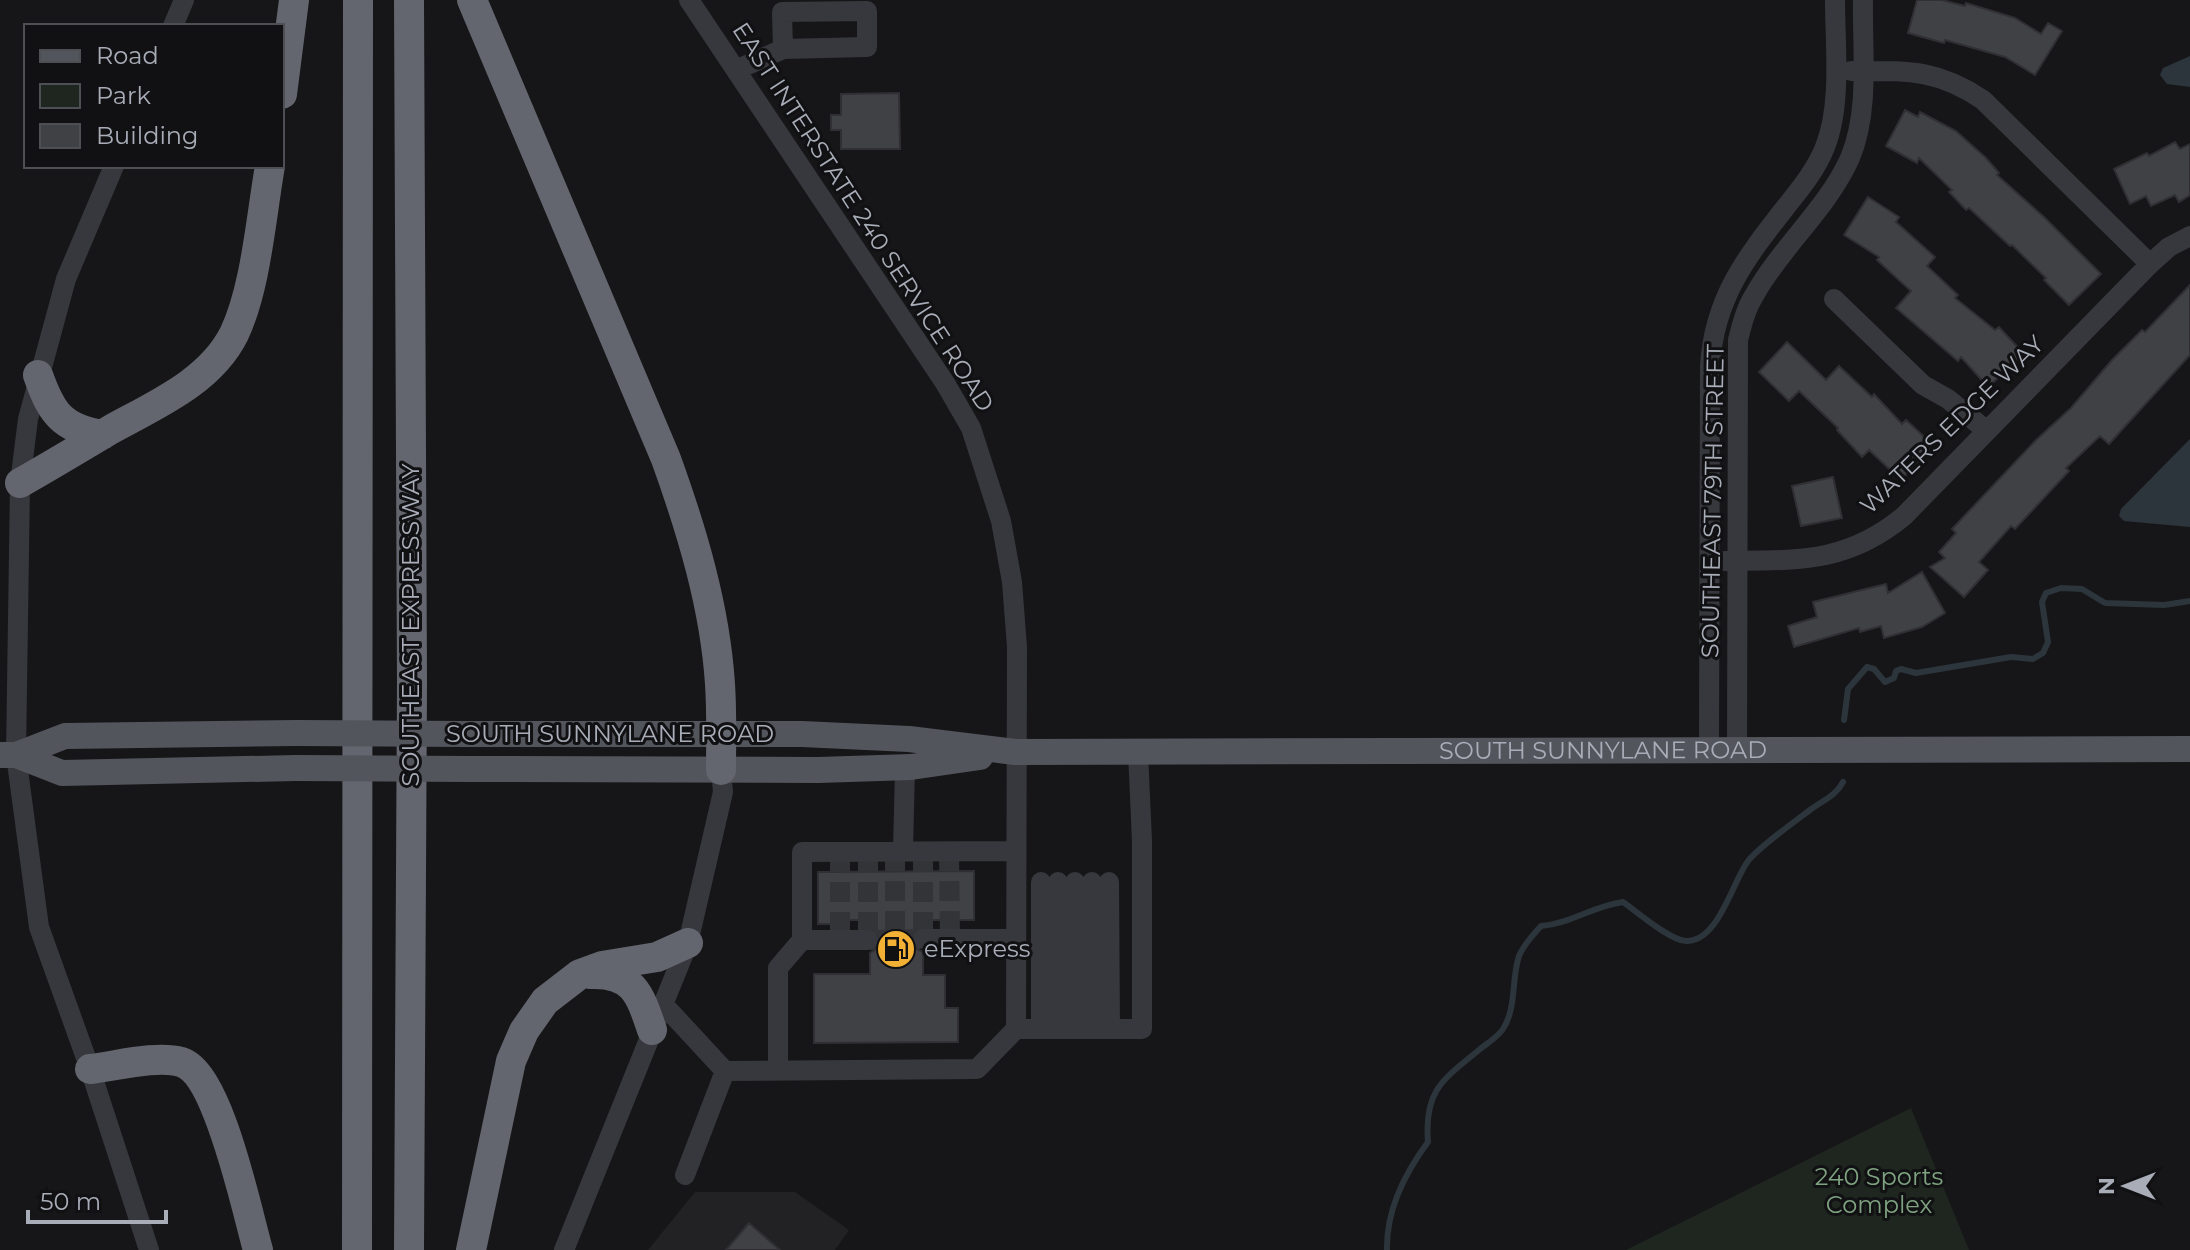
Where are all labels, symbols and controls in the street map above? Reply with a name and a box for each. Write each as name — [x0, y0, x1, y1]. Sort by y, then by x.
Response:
street label: EAST INTERSTATE 240 SERVICE ROAD — [726, 17, 1000, 417]
legend — [24, 24, 284, 168]
text: Road — [96, 41, 159, 70]
text: Park — [96, 81, 151, 110]
text: Building — [96, 121, 199, 150]
street label: WATERS EDGE WAY — [1854, 329, 2050, 520]
street label: SOUTHEAST 79TH STREET — [1695, 343, 1730, 658]
street label: SOUTHEAST EXPRESSWAY — [396, 463, 425, 786]
street label: SOUTH SUNNYLANE ROAD — [446, 719, 774, 748]
street label: SOUTH SUNNYLANE ROAD — [1439, 735, 1767, 765]
fuel station icon: eExpress — [875, 928, 917, 970]
place label: eExpress — [924, 934, 1031, 963]
north arrow — [2086, 1146, 2166, 1226]
park label: 240 Sports Complex — [1815, 1162, 1943, 1219]
scale bar — [28, 1174, 166, 1224]
text: N — [2093, 1177, 2120, 1195]
text: 50 m — [40, 1187, 101, 1216]

